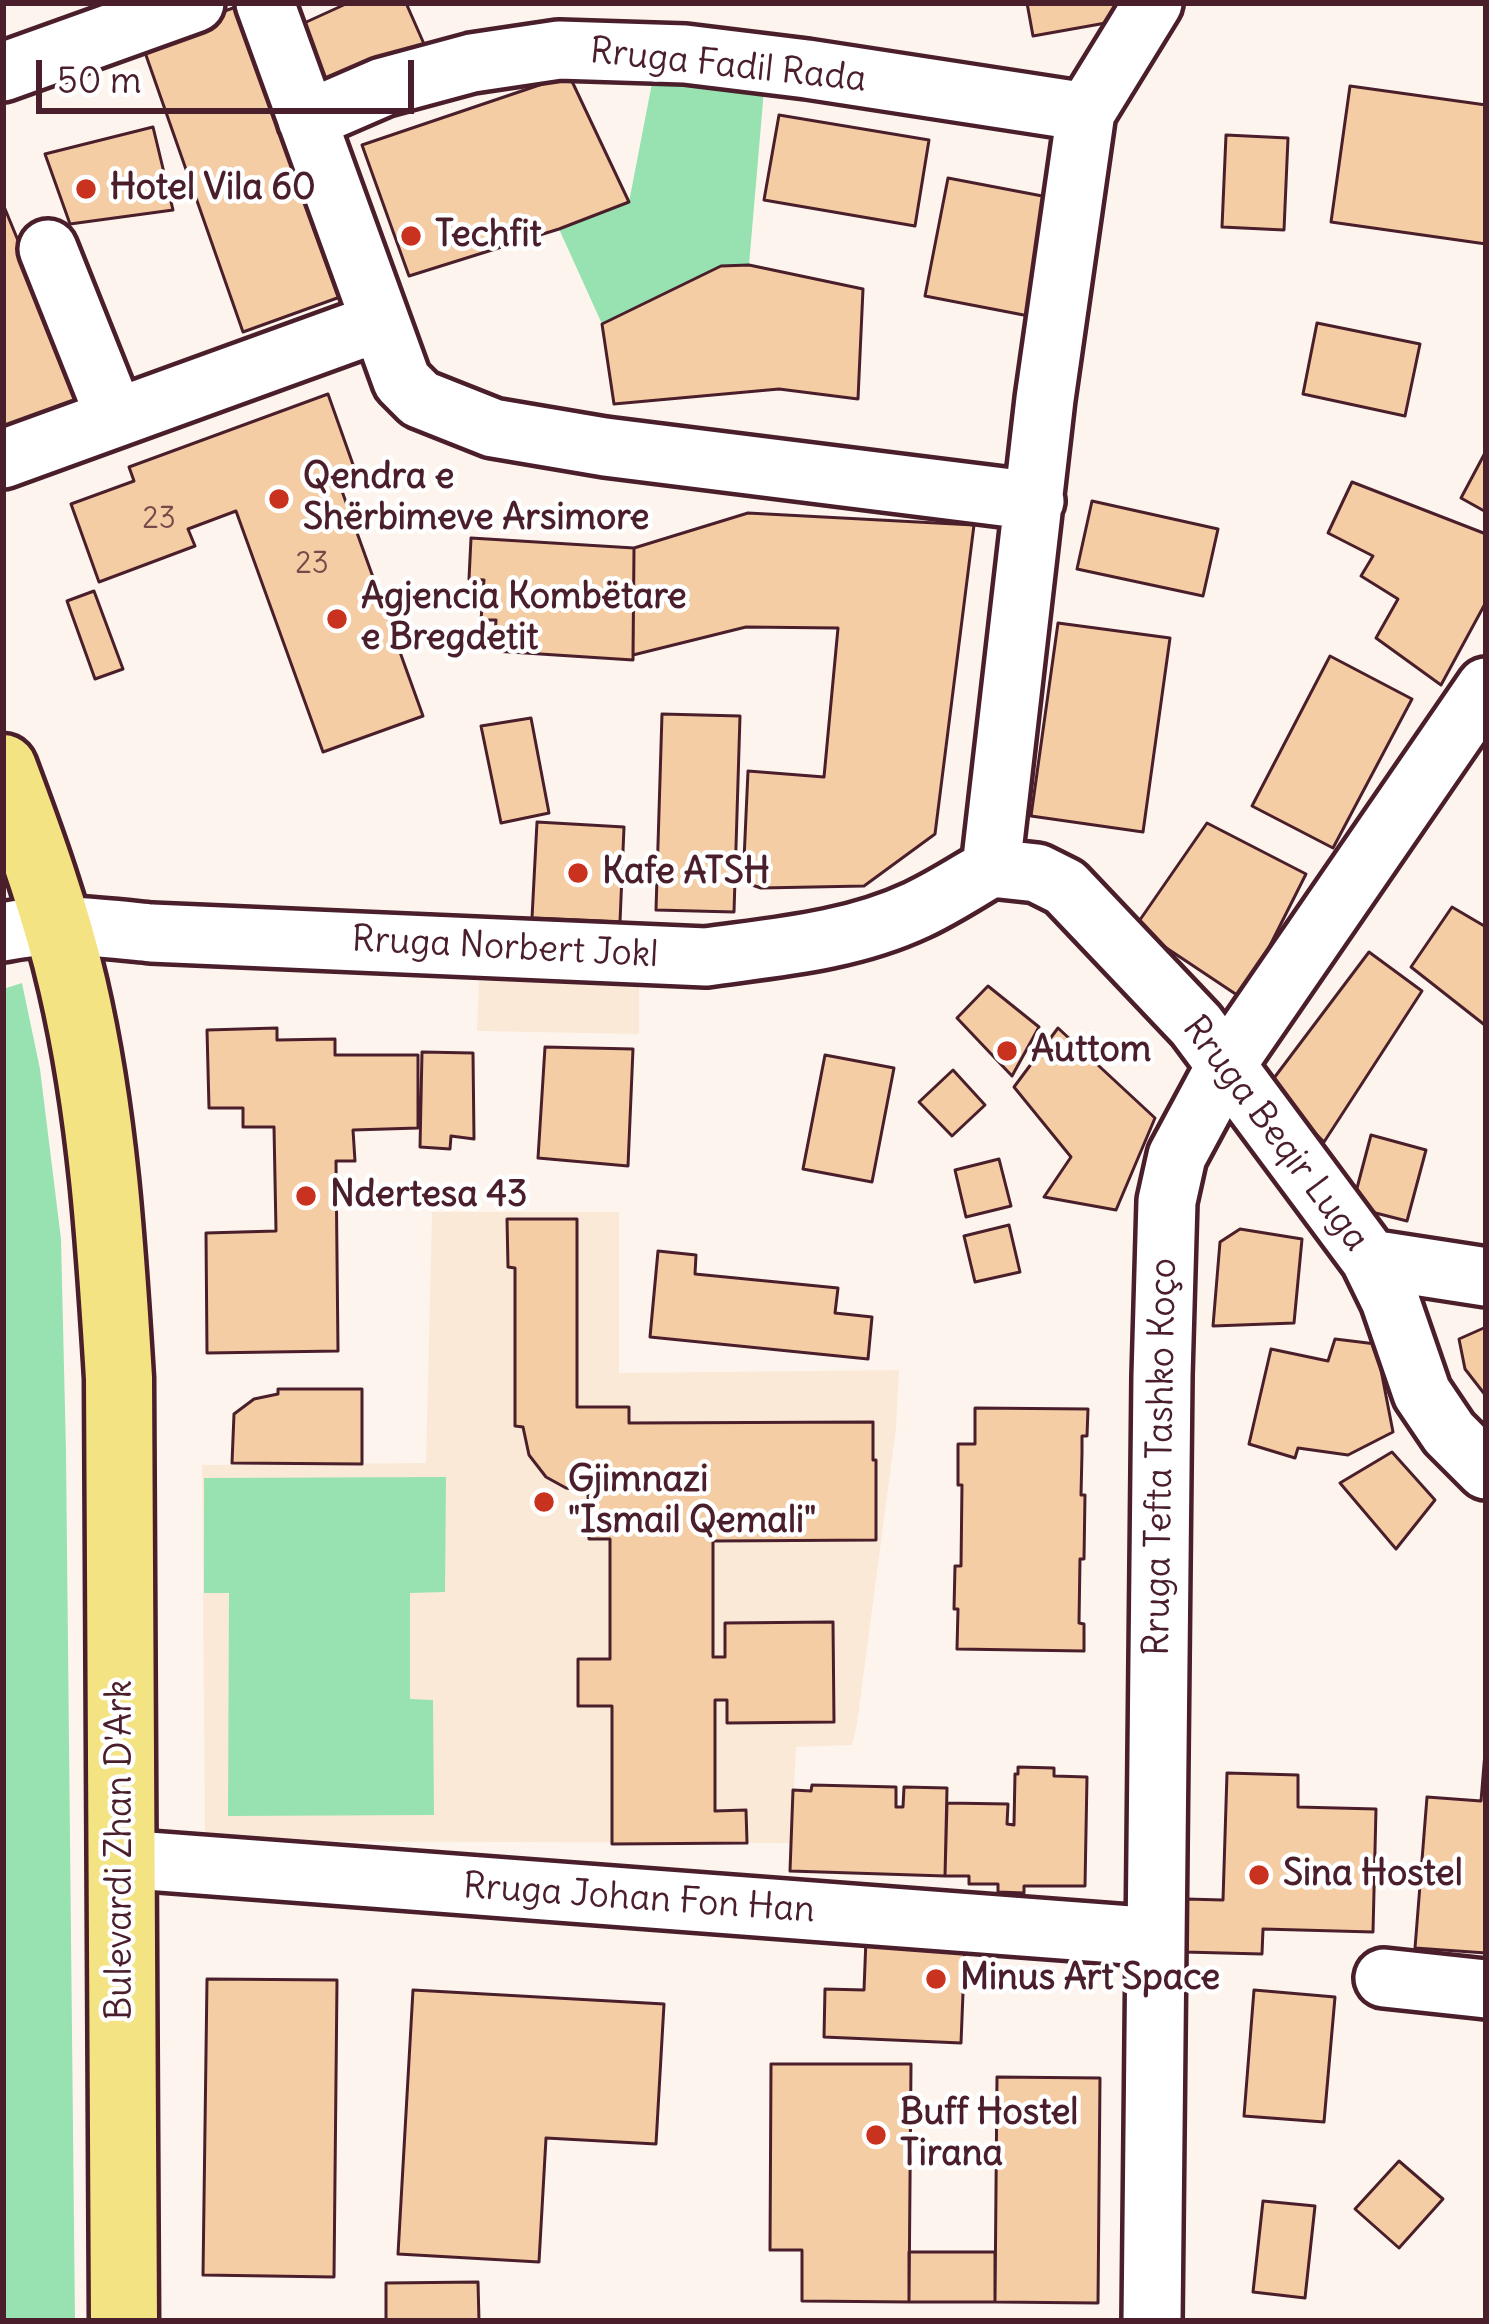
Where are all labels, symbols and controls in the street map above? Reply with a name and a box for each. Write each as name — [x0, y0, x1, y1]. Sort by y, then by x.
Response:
street label: Rruga Fadil Rada — [588, 30, 868, 102]
scale bar — [42, 36, 420, 110]
text: 50 m — [57, 58, 142, 103]
place label: Hotel Vila 60 — [110, 167, 316, 211]
marker: Hotel Vila 60 — [73, 176, 99, 202]
place label: Techfit — [435, 214, 542, 258]
marker: Techfit — [398, 223, 424, 249]
place label: Qendra e Shërbimeve Arsimore — [303, 456, 649, 541]
marker: Qendra e Shërbimeve Arsimore — [266, 486, 292, 512]
house number: 23 — [142, 501, 176, 537]
house number: 23 — [295, 546, 329, 582]
place label: Agjencia Kombëtare e Bregdetit — [361, 576, 687, 661]
marker: Agjencia Kombëtare e Bregdetit — [324, 606, 350, 632]
place label: Kafe ATSH — [602, 851, 770, 895]
marker: Kafe ATSH — [565, 860, 591, 886]
street label: Rruga Norbert Jokl — [351, 918, 659, 978]
street label: Rruga Beqir Luga — [1173, 1008, 1377, 1260]
place label: Auttom — [1031, 1029, 1151, 1073]
marker: Auttom — [994, 1038, 1020, 1064]
place label: Ndertesa 43 — [330, 1174, 528, 1218]
marker: Ndertesa 43 — [293, 1183, 319, 1209]
street label: Rruga Tefta Tashko Koço — [1136, 1258, 1186, 1656]
place label: Gjimnazi "Ismail Qemali" — [568, 1459, 816, 1544]
marker: Gjimnazi "Ismail Qemali" — [531, 1489, 557, 1515]
street label: Bulevardi Zhan D'Ark — [99, 1680, 143, 2020]
place label: Sina Hostel — [1283, 1853, 1463, 1897]
marker: Sina Hostel — [1246, 1862, 1272, 1888]
street label: Rruga Johan Fon Han — [462, 1865, 816, 1933]
place label: Minus Art Space — [960, 1957, 1220, 2001]
marker: Minus Art Space — [923, 1966, 949, 1992]
place label: Buff Hostel Tirana — [900, 2092, 1078, 2177]
marker: Buff Hostel Tirana — [863, 2122, 889, 2148]

